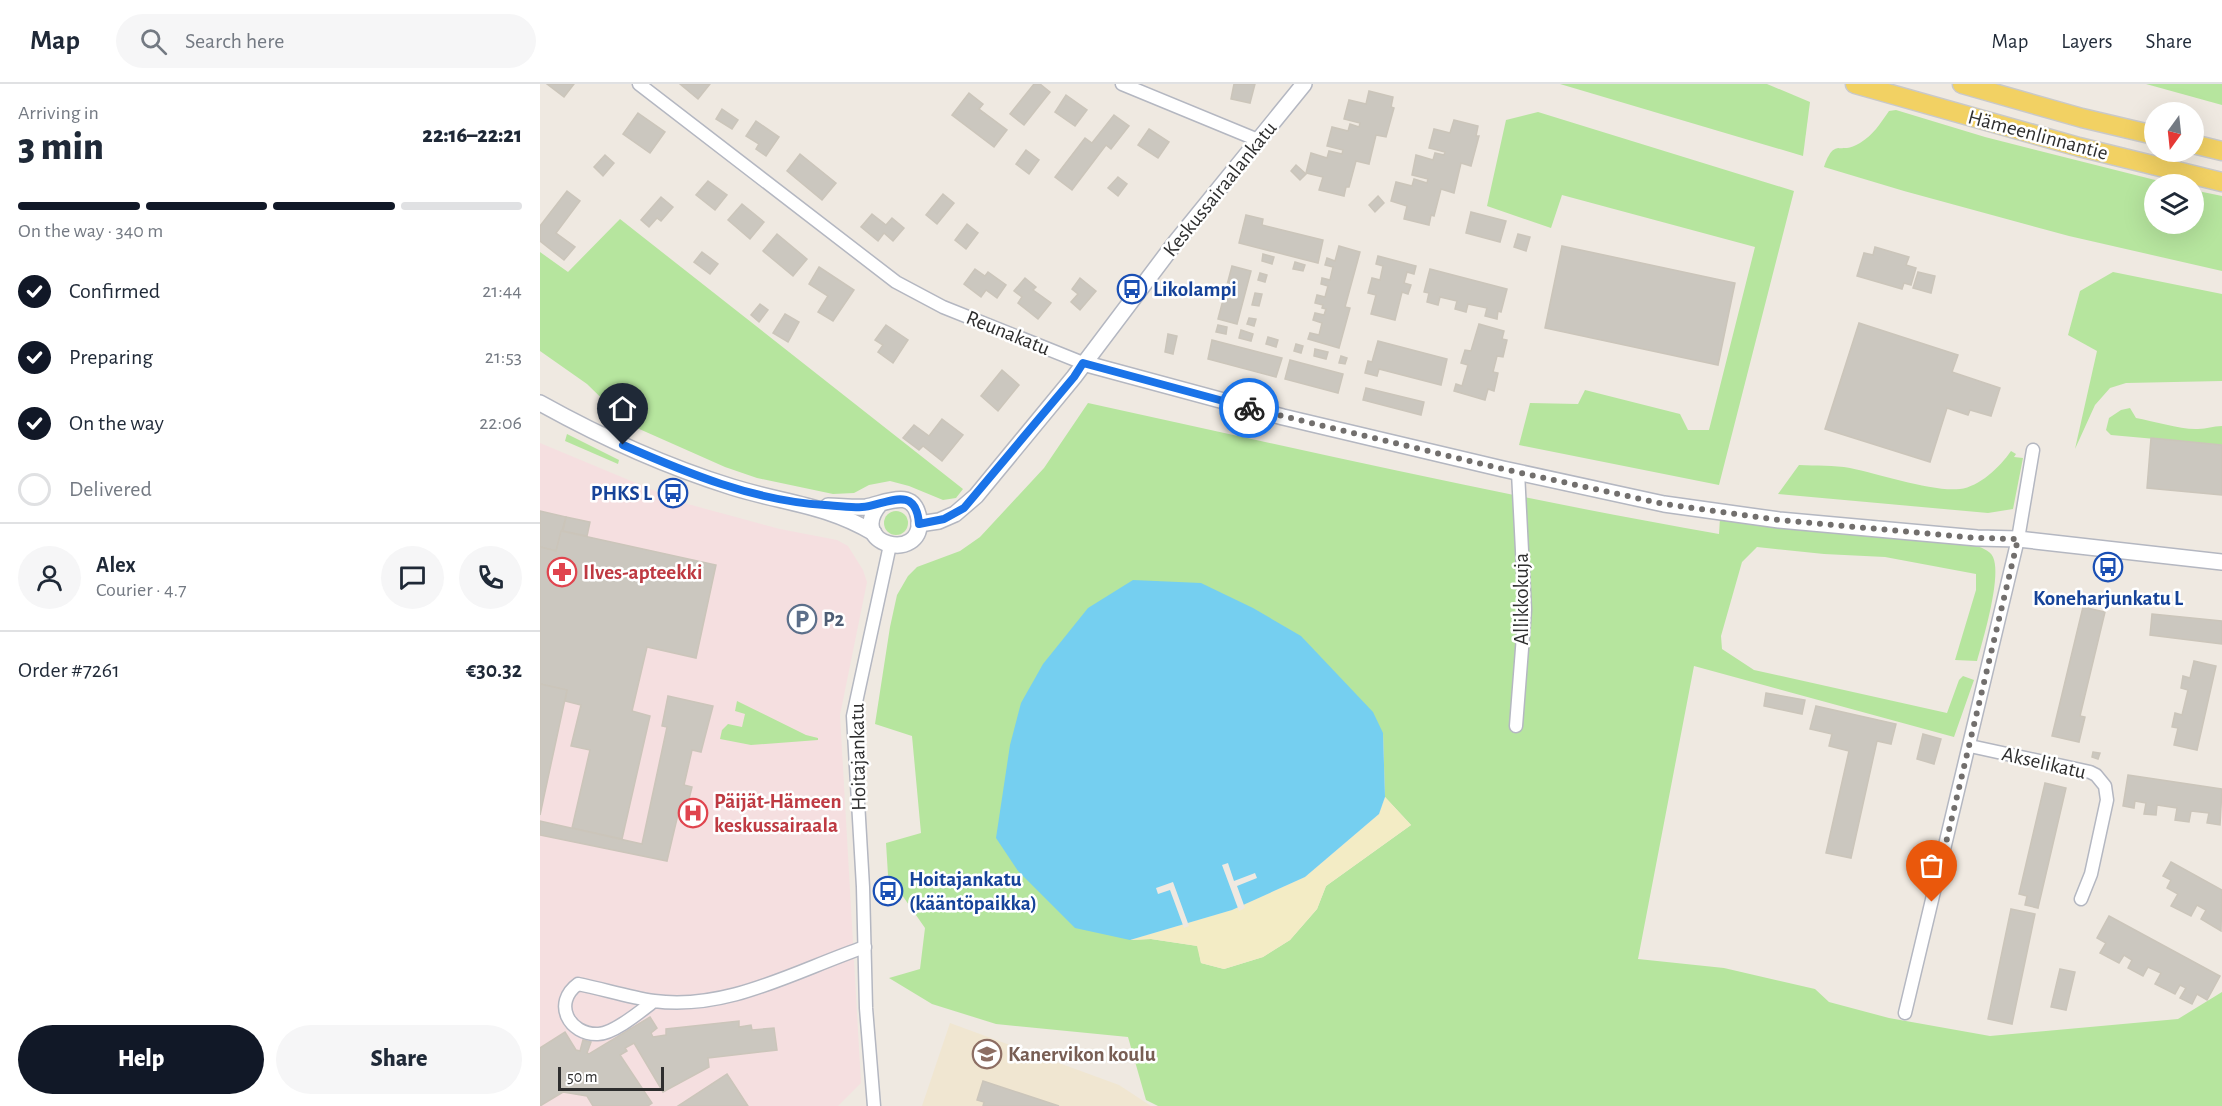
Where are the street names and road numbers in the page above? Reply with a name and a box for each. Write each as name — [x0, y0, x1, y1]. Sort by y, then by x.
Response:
street label: Hämeenlinnantie — [1966, 106, 2110, 164]
street label: Keskussairaalankatu — [1159, 117, 1281, 260]
street label: Reunakatu — [963, 307, 1053, 359]
street label: Allikkokuja — [1511, 553, 1532, 645]
street label: Hoitajankatu — [847, 703, 869, 811]
street label: Akselikatu — [2000, 743, 2088, 783]

